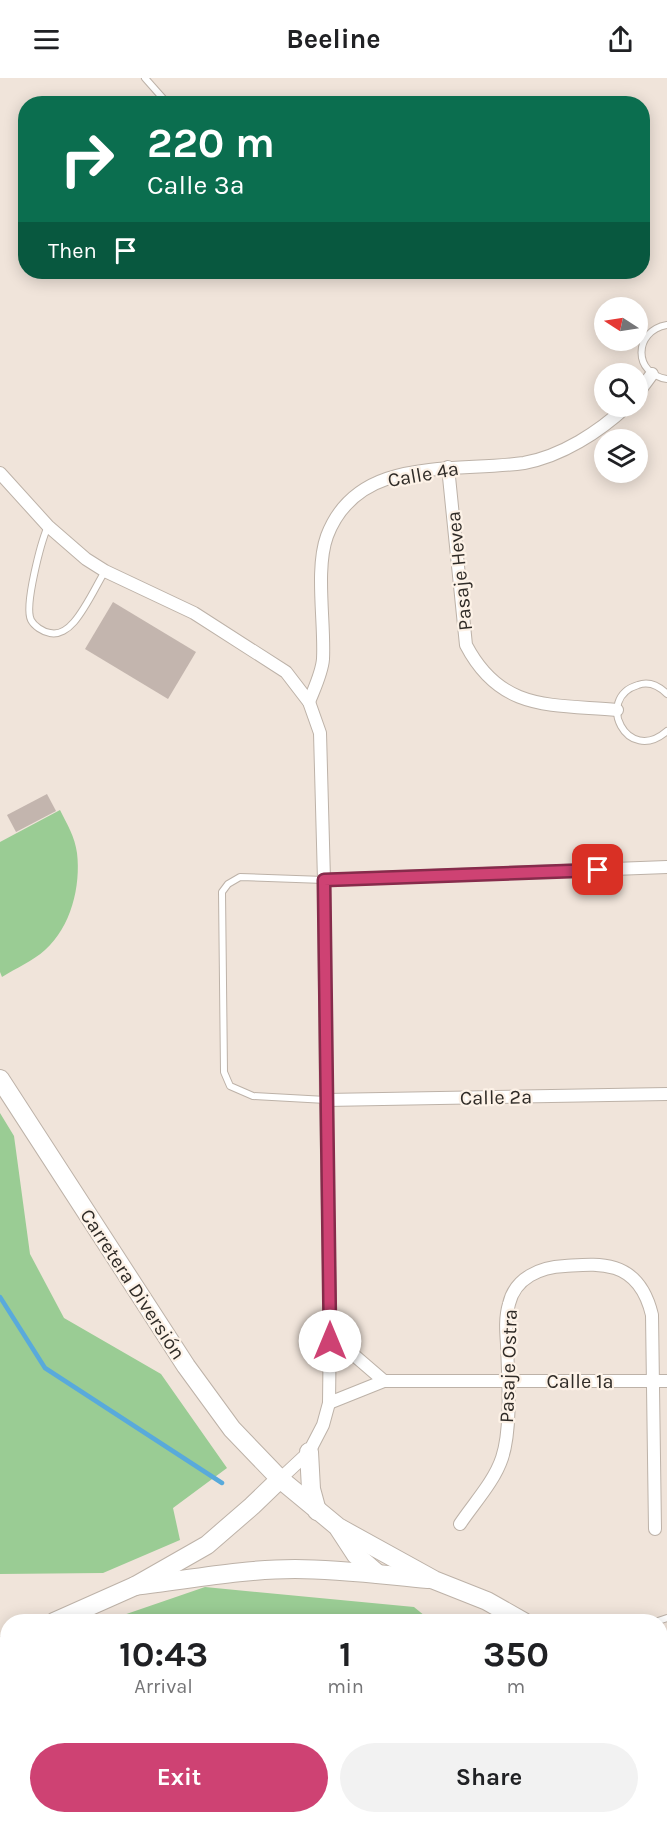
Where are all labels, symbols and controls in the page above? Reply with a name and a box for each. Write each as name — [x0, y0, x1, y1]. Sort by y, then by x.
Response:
icon: menu — [30, 23, 63, 56]
text: Beeline — [286, 23, 381, 55]
icon: share — [604, 23, 637, 56]
text: 220 m — [147, 118, 275, 168]
icon: right — [48, 120, 126, 198]
text: Calle 3ª — [147, 169, 245, 201]
icon: arrive — [109, 234, 142, 267]
text: Then — [48, 238, 97, 264]
north arrow — [594, 297, 648, 351]
map controls — [594, 297, 648, 483]
button: search — [594, 363, 648, 417]
button: layers — [594, 429, 648, 483]
street label: Calle 4ª — [386, 457, 460, 492]
street label: Pasaje Hevea — [442, 510, 477, 632]
pin — [572, 844, 623, 895]
icon: arrive — [581, 853, 614, 886]
street label: Calle 2ª — [460, 1085, 532, 1110]
street label: Carretera Diversión — [75, 1205, 190, 1364]
position arrow — [298, 1309, 362, 1373]
street label: Pasaje Ostra — [495, 1309, 522, 1423]
street label: Calle 1ª — [546, 1370, 614, 1393]
text: 10:43 — [119, 1633, 208, 1675]
text: 1 — [339, 1633, 352, 1675]
text: 350 — [483, 1633, 549, 1675]
text: Arrival — [134, 1675, 193, 1698]
text: min — [327, 1675, 364, 1698]
text: m — [507, 1675, 525, 1698]
button: Exit — [30, 1743, 328, 1812]
button: Share — [340, 1743, 638, 1812]

